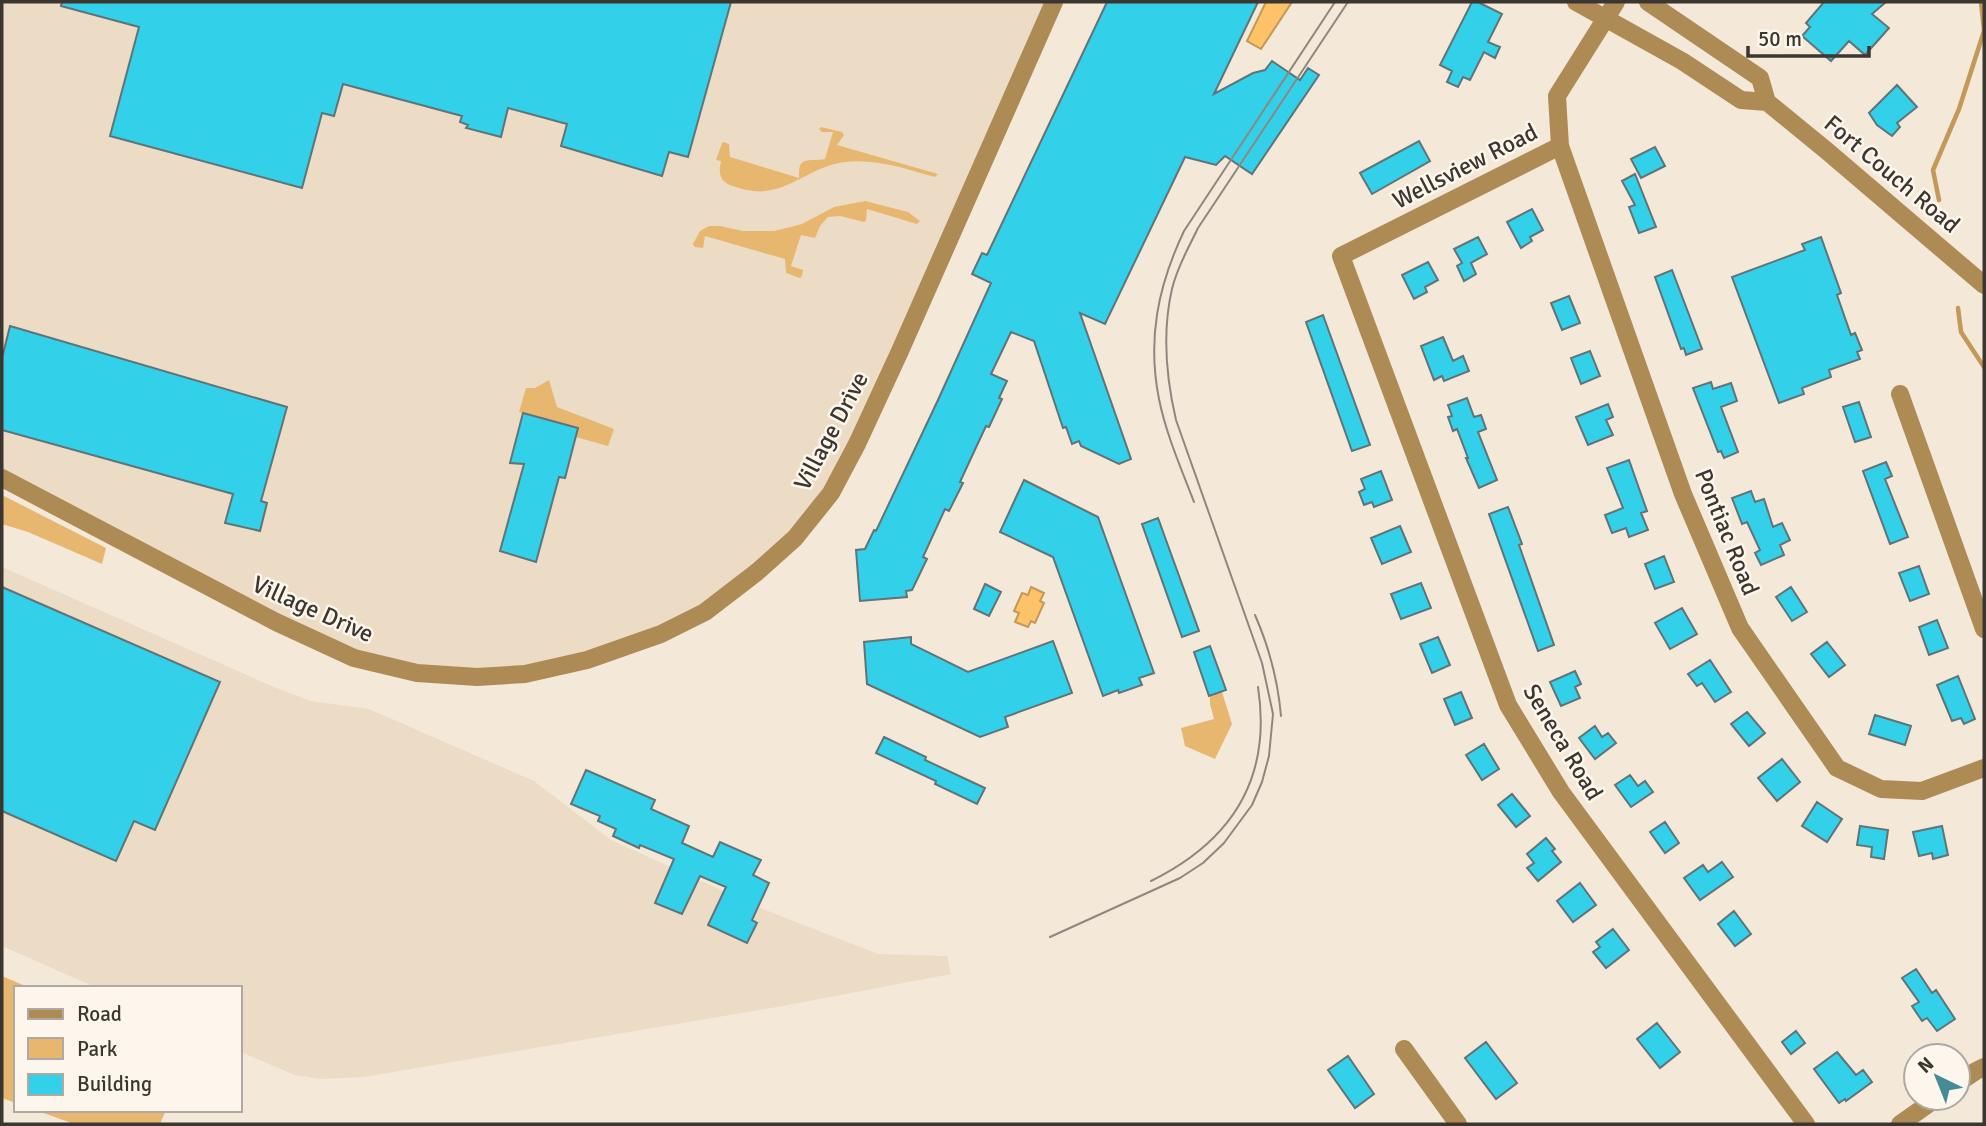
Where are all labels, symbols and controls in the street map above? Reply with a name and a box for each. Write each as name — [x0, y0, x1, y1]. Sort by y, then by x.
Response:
scale bar — [1748, 14, 1869, 58]
text: 50 m — [1758, 26, 1802, 52]
street label: Fort Couch Road — [1818, 108, 1966, 240]
street label: Wellsview Road — [1388, 117, 1542, 215]
street label: Village Drive — [787, 367, 875, 495]
street label: Pontiac Road — [1688, 464, 1766, 600]
street label: Village Drive — [248, 569, 378, 649]
street label: Seneca Road — [1517, 678, 1609, 806]
legend — [14, 986, 242, 1112]
text: Road — [77, 1001, 122, 1027]
text: Park — [77, 1036, 118, 1062]
north arrow — [1902, 1042, 1972, 1112]
text: N — [1913, 1052, 1939, 1079]
text: Building — [77, 1071, 152, 1097]

